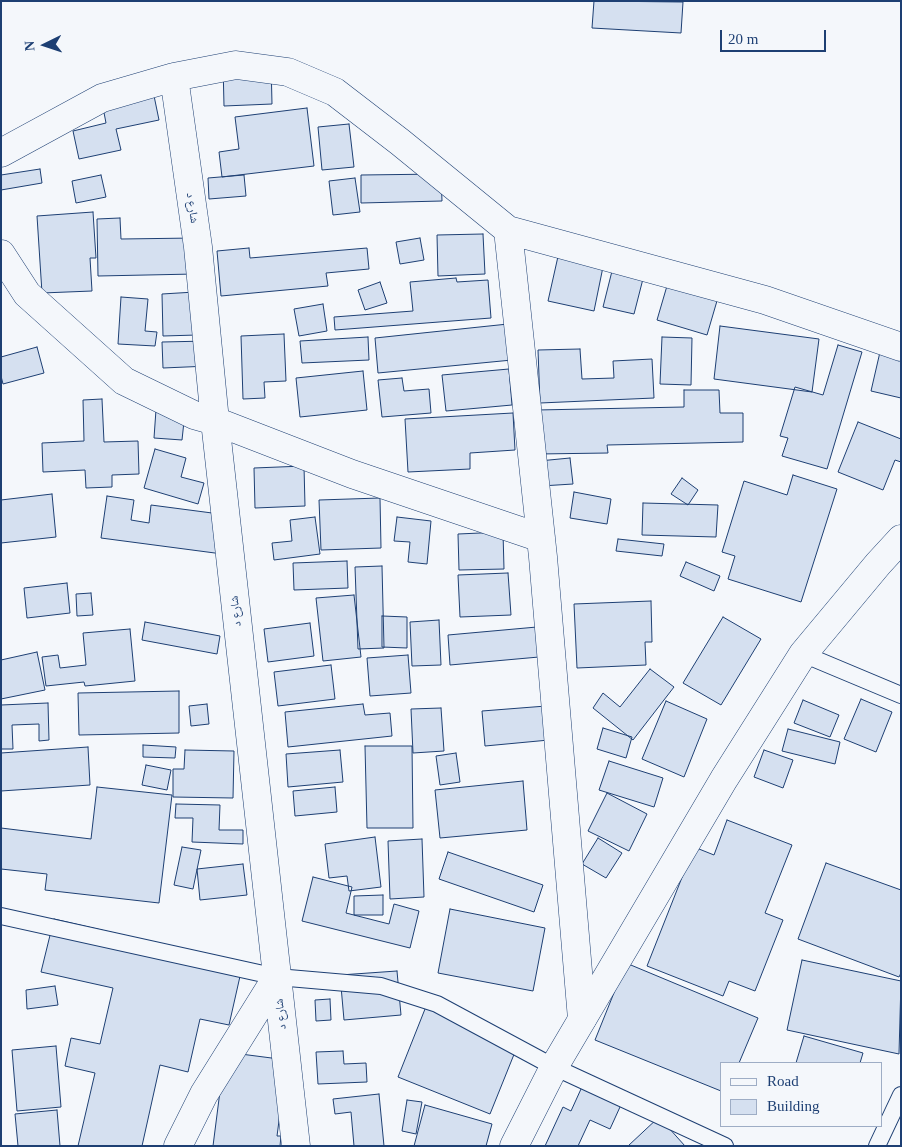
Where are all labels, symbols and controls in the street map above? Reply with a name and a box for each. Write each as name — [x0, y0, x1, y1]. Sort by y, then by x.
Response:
north arrow — [20, 20, 70, 70]
scale bar — [722, 20, 828, 52]
text: 20 m — [728, 31, 758, 47]
text: N — [22, 41, 37, 52]
street label: شارع د — [183, 192, 201, 224]
street label: شارع د — [227, 595, 245, 627]
street label: شارع د — [272, 998, 290, 1030]
legend — [720, 1062, 882, 1127]
text: Road — [767, 1073, 799, 1089]
text: Building — [767, 1098, 820, 1114]

